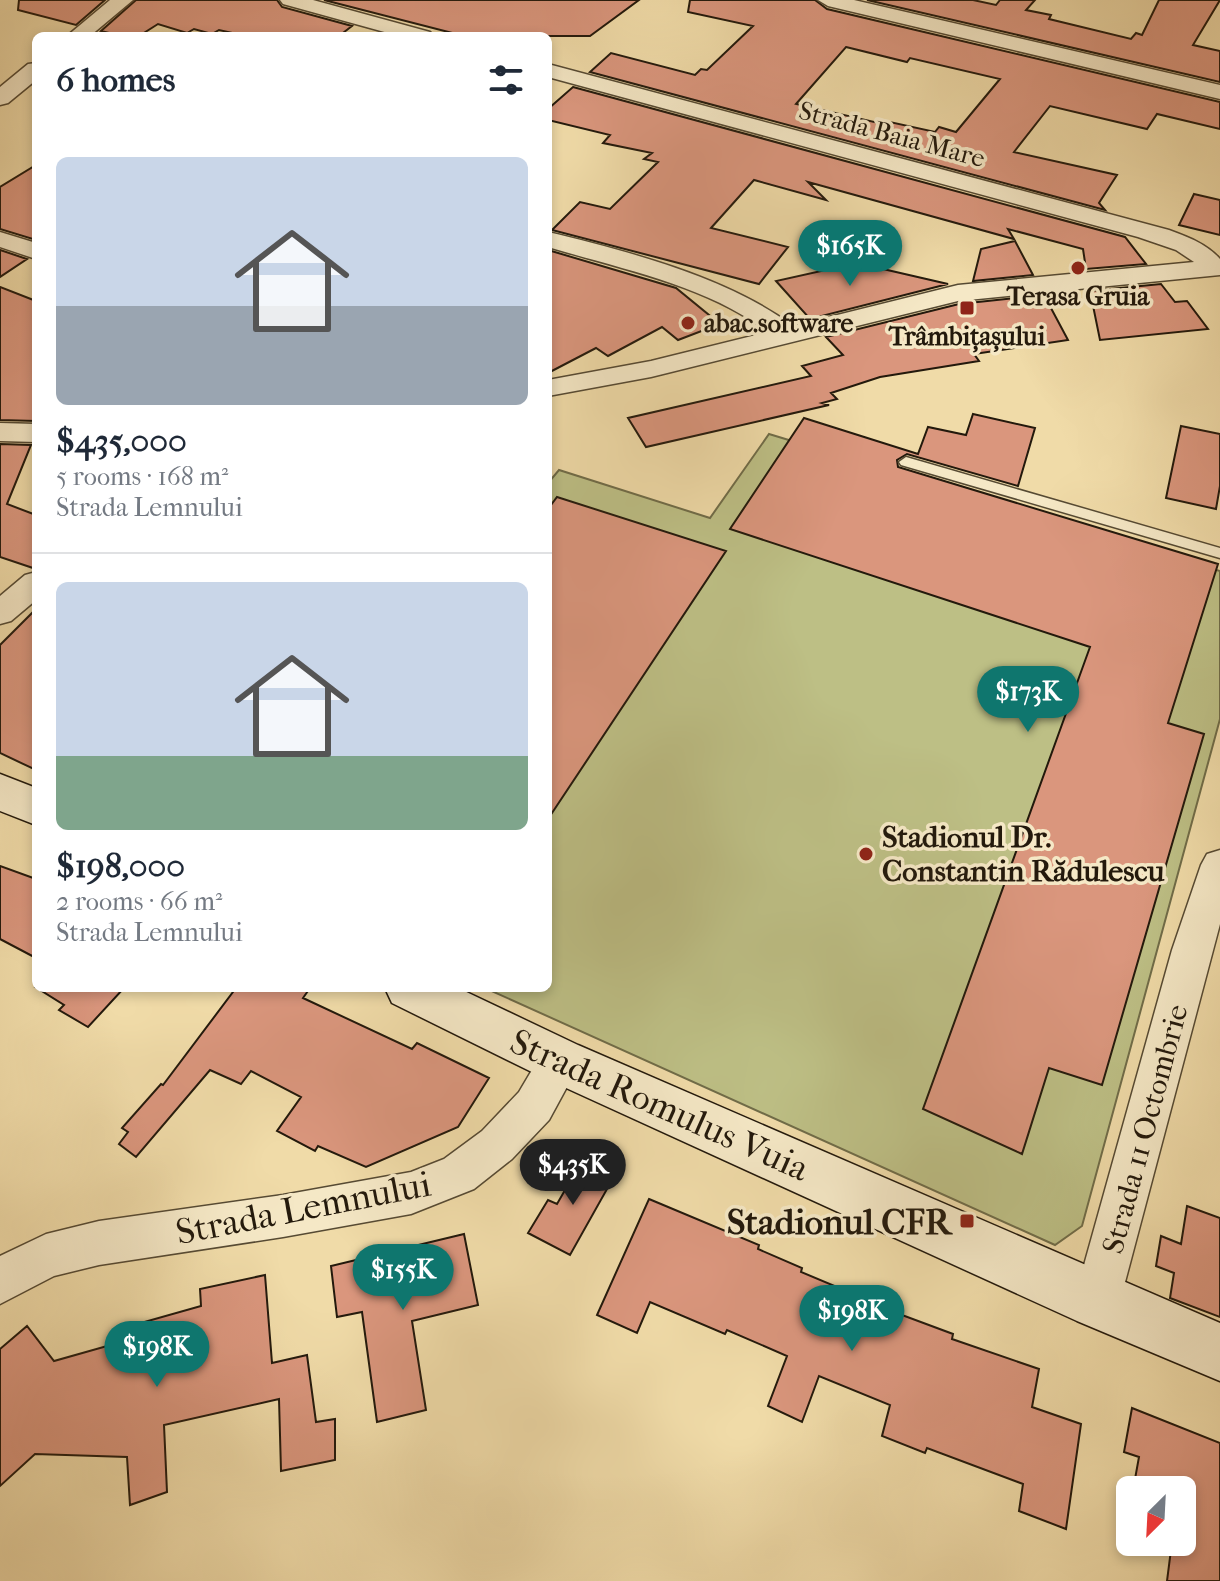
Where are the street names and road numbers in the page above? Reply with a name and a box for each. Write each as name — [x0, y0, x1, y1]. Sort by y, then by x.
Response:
street label: Strada Baia Mare — [795, 95, 988, 174]
street label: Strada 11 Octombrie — [1095, 1000, 1196, 1258]
street label: Strada Romulus Vuia — [504, 1020, 816, 1190]
street label: Strada Lemnului — [172, 1163, 434, 1253]

